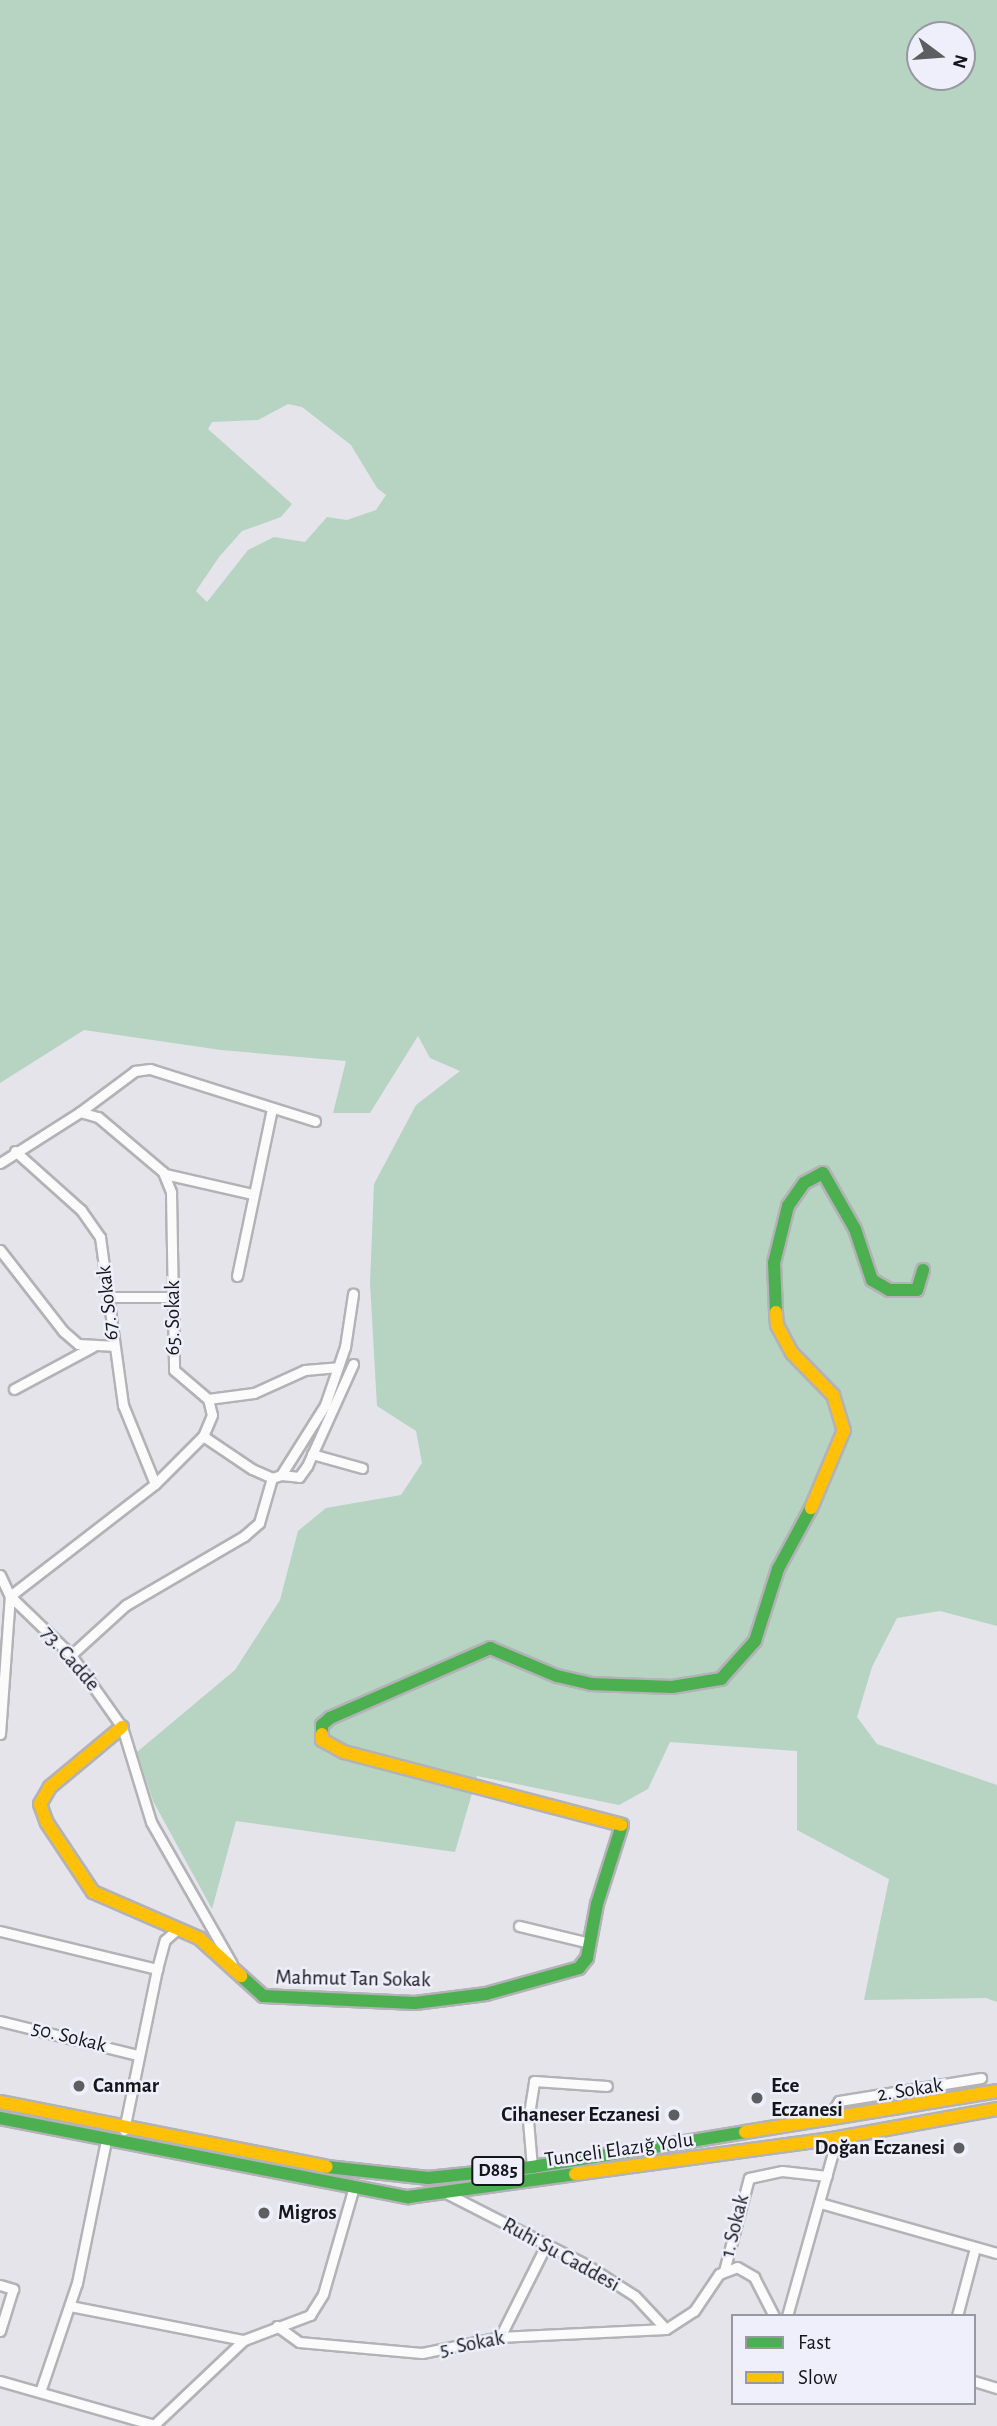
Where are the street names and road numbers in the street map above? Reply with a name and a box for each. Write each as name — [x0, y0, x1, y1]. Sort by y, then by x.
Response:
street label: 67. Sokak — [92, 1264, 124, 1342]
street label: 65. Sokak — [160, 1280, 186, 1356]
street label: 73. Cadde — [35, 1621, 105, 1697]
street label: Mahmut Tan Sokak — [275, 1965, 431, 1993]
street label: 50. Sokak — [29, 2016, 109, 2058]
street label: 2. Sokak — [875, 2072, 945, 2108]
street label: Tunceli Elazığ Yolu — [543, 2127, 695, 2173]
road number: D885 — [470, 2156, 526, 2186]
street label: 1. Sokak — [715, 2192, 755, 2260]
street label: Ruhi Su Caddesi — [498, 2212, 624, 2298]
street label: 5. Sokak — [438, 2325, 506, 2363]

